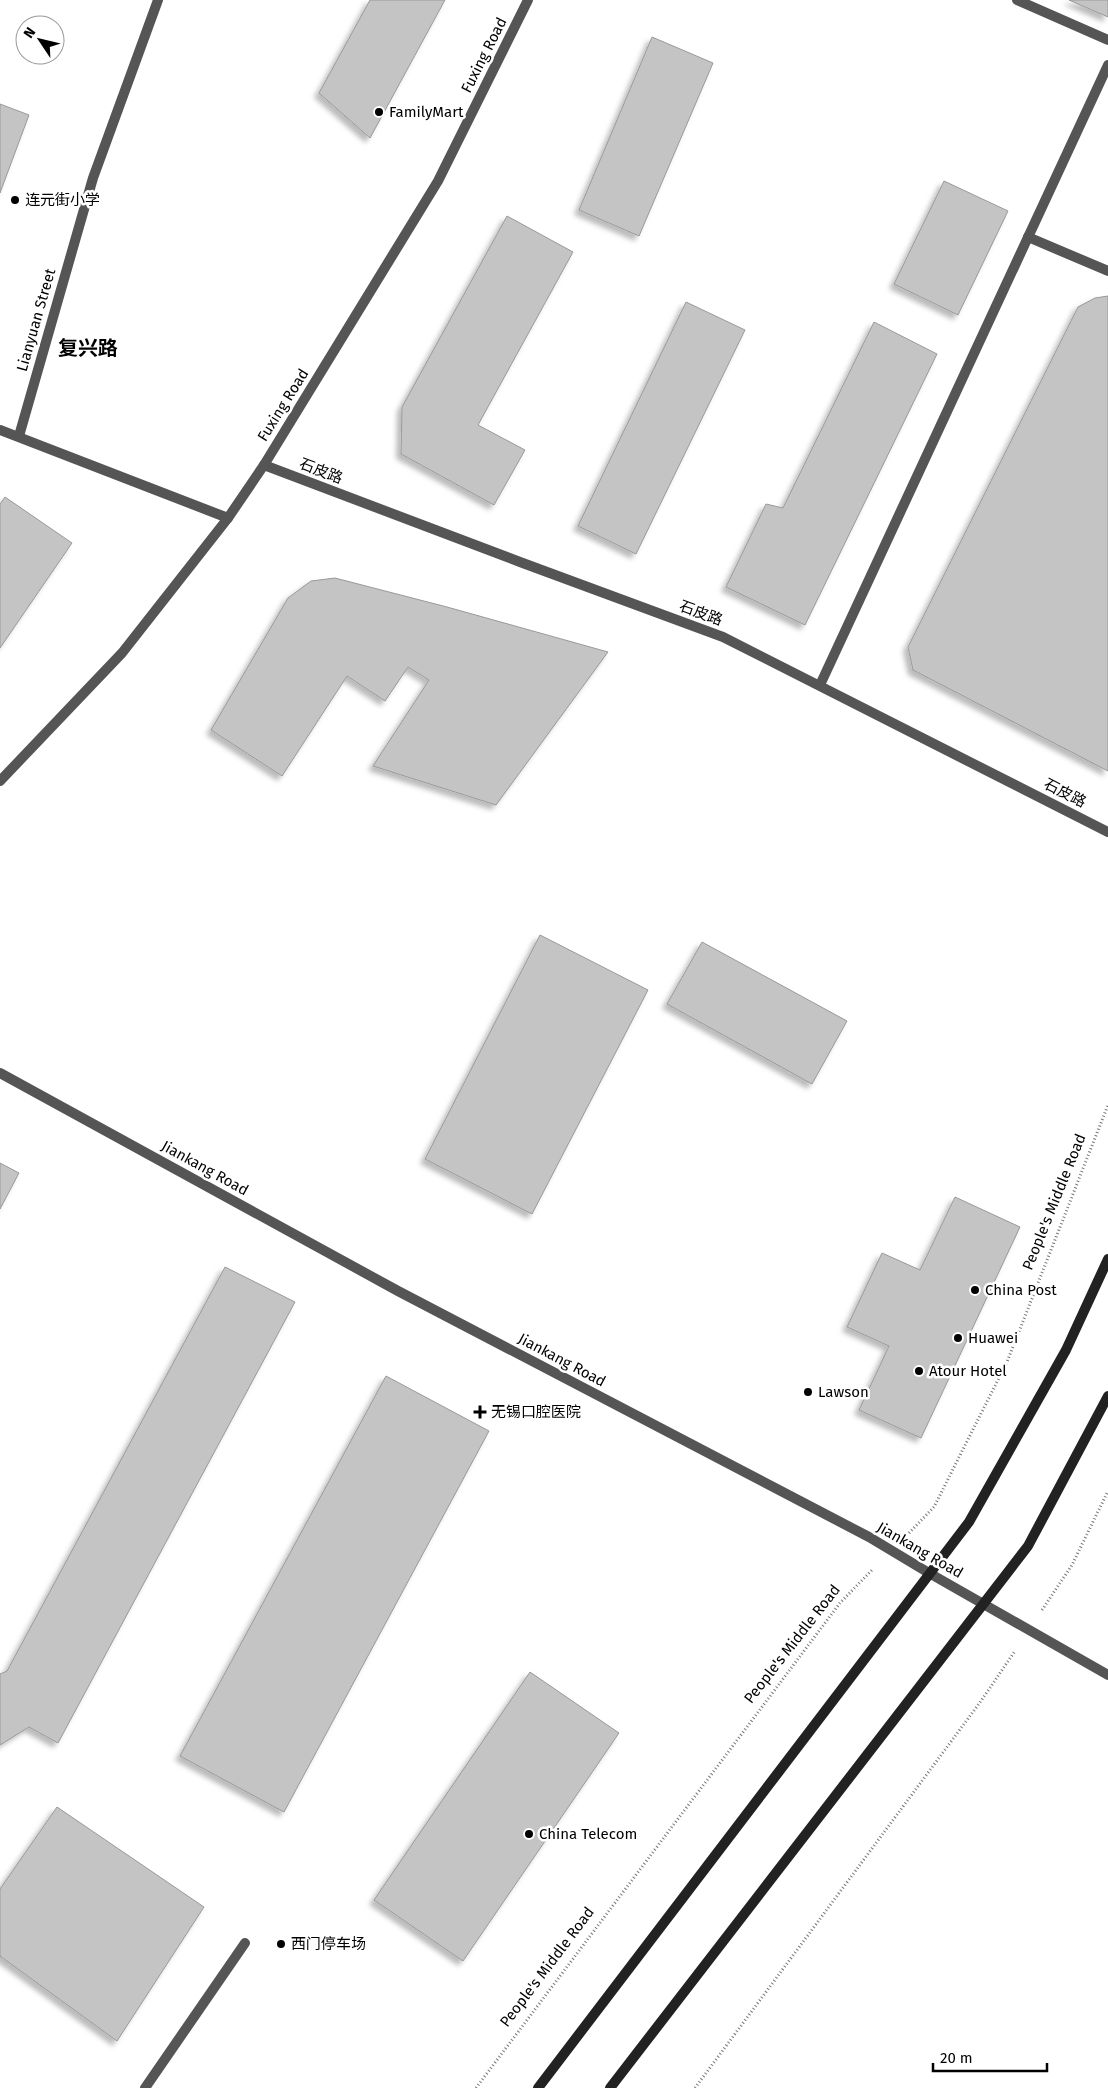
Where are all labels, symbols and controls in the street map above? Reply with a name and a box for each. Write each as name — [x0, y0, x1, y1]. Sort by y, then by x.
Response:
street label: Fuxing Road — [457, 14, 511, 96]
north arrow — [15, 15, 65, 65]
text: N — [20, 24, 39, 42]
place label: FamilyMart — [389, 103, 464, 121]
marker: FamilyMart — [373, 106, 385, 118]
place label: 连元街小学 — [25, 191, 100, 209]
marker: 连元街小学 — [9, 194, 21, 206]
street label: Lianyuan Street — [13, 266, 59, 374]
district label: 复兴路 — [58, 336, 118, 360]
street label: Fuxing Road — [254, 365, 312, 445]
street label: 石皮路 — [297, 455, 345, 487]
street label: 石皮路 — [677, 597, 725, 629]
street label: 石皮路 — [1041, 775, 1089, 811]
street label: People's Middle Road — [1018, 1131, 1090, 1273]
street label: Jiankang Road — [158, 1137, 252, 1199]
place label: China Post — [985, 1281, 1057, 1299]
marker: China Post — [969, 1284, 981, 1296]
street label: Jiankang Road — [515, 1329, 609, 1391]
place label: Huawei — [968, 1329, 1018, 1347]
marker: Huawei — [952, 1332, 964, 1344]
place label: Atour Hotel — [929, 1362, 1007, 1380]
marker: Atour Hotel — [913, 1365, 925, 1377]
place label: Lawson — [818, 1383, 869, 1401]
marker: Lawson — [802, 1386, 814, 1398]
place label: 无锡口腔医院 — [491, 1403, 581, 1421]
marker: 无锡口腔医院 — [473, 1405, 487, 1419]
street label: Jiankang Road — [874, 1518, 966, 1582]
street label: People's Middle Road — [740, 1581, 844, 1707]
place label: China Telecom — [539, 1825, 637, 1843]
marker: China Telecom — [523, 1828, 535, 1840]
street label: People's Middle Road — [496, 1903, 598, 2031]
place label: 西门停车场 — [291, 1935, 366, 1953]
marker: 西门停车场 — [275, 1938, 287, 1950]
scale bar — [933, 2040, 1047, 2072]
text: 20 m — [940, 2049, 973, 2067]

